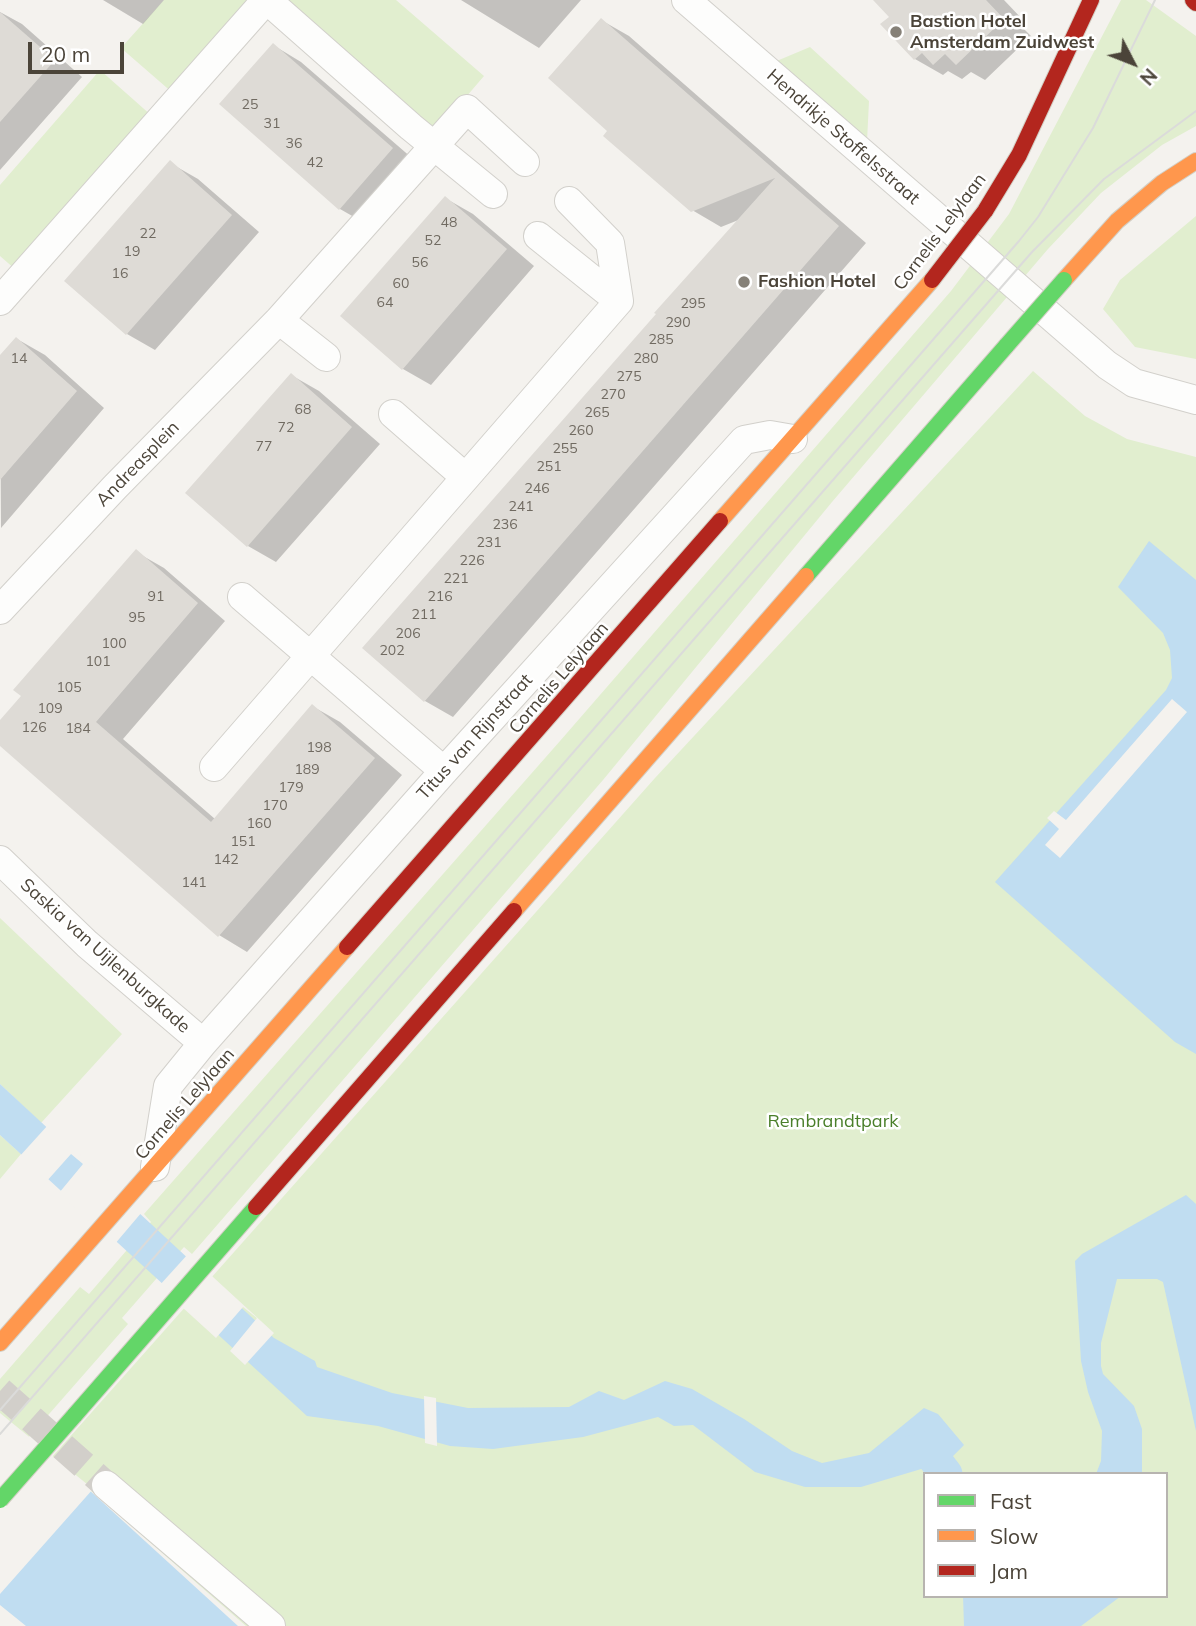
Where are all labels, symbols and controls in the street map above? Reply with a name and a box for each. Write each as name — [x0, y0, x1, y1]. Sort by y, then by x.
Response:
place label: Bastion Hotel Amsterdam Zuidwest — [910, 11, 1094, 54]
marker: Bastion Hotel Amsterdam Zuidwest — [888, 24, 904, 40]
scale bar — [32, 28, 128, 72]
north arrow — [1098, 28, 1168, 98]
text: 20 m — [41, 41, 90, 67]
text: N — [1135, 64, 1162, 90]
street label: Hendrikje Stoffelsstraat — [762, 65, 924, 209]
house number: 25 — [242, 97, 258, 113]
house number: 31 — [264, 116, 280, 132]
house number: 36 — [286, 136, 302, 152]
house number: 42 — [307, 155, 323, 171]
street label: Cornelis Lelylaan — [889, 169, 991, 295]
house number: 48 — [441, 215, 457, 231]
house number: 22 — [140, 226, 156, 242]
house number: 52 — [425, 233, 441, 249]
house number: 19 — [124, 244, 140, 260]
house number: 56 — [412, 255, 428, 271]
house number: 16 — [112, 266, 128, 282]
place label: Fashion Hotel — [758, 271, 876, 293]
marker: Fashion Hotel — [736, 274, 752, 290]
house number: 60 — [393, 276, 409, 292]
house number: 64 — [377, 295, 393, 311]
house number: 295 — [680, 296, 706, 312]
house number: 290 — [665, 315, 691, 331]
house number: 285 — [648, 332, 674, 348]
house number: 14 — [11, 351, 27, 367]
house number: 280 — [633, 351, 659, 367]
house number: 275 — [616, 369, 642, 385]
house number: 270 — [600, 387, 626, 403]
house number: 68 — [295, 402, 311, 418]
house number: 265 — [584, 405, 610, 421]
street label: Andreasplein — [92, 417, 184, 511]
house number: 72 — [278, 420, 294, 436]
house number: 260 — [568, 423, 594, 439]
house number: 77 — [256, 439, 272, 455]
house number: 255 — [552, 441, 578, 457]
house number: 251 — [536, 459, 562, 475]
house number: 246 — [524, 481, 550, 497]
house number: 241 — [508, 499, 534, 515]
house number: 236 — [492, 517, 518, 533]
house number: 231 — [476, 535, 502, 551]
house number: 226 — [459, 553, 485, 569]
house number: 221 — [443, 571, 469, 587]
house number: 91 — [148, 589, 164, 605]
house number: 216 — [427, 589, 453, 605]
house number: 211 — [411, 607, 437, 623]
house number: 95 — [129, 610, 145, 626]
street label: Cornelis Lelylaan — [505, 618, 613, 738]
house number: 206 — [395, 626, 421, 642]
house number: 100 — [101, 636, 127, 652]
house number: 202 — [379, 643, 405, 659]
house number: 101 — [85, 654, 111, 670]
street label: Titus van Rijnstraat — [413, 670, 537, 804]
house number: 105 — [56, 680, 82, 696]
house number: 109 — [37, 701, 63, 717]
house number: 126 — [21, 720, 47, 736]
house number: 184 — [65, 721, 91, 737]
house number: 198 — [306, 740, 332, 756]
house number: 189 — [294, 762, 320, 778]
house number: 179 — [278, 780, 304, 796]
house number: 170 — [262, 798, 288, 814]
house number: 160 — [246, 816, 272, 832]
house number: 151 — [230, 834, 256, 850]
house number: 142 — [213, 852, 239, 868]
street label: Saskia van Uijlenburgkade — [16, 874, 194, 1038]
house number: 141 — [181, 875, 207, 891]
street label: Cornelis Lelylaan — [131, 1044, 239, 1164]
park label: Rembrandtpark — [768, 1111, 898, 1133]
legend — [923, 1472, 1168, 1598]
text: Fast — [990, 1488, 1032, 1514]
text: Slow — [990, 1523, 1038, 1549]
text: Jam — [990, 1558, 1028, 1584]

